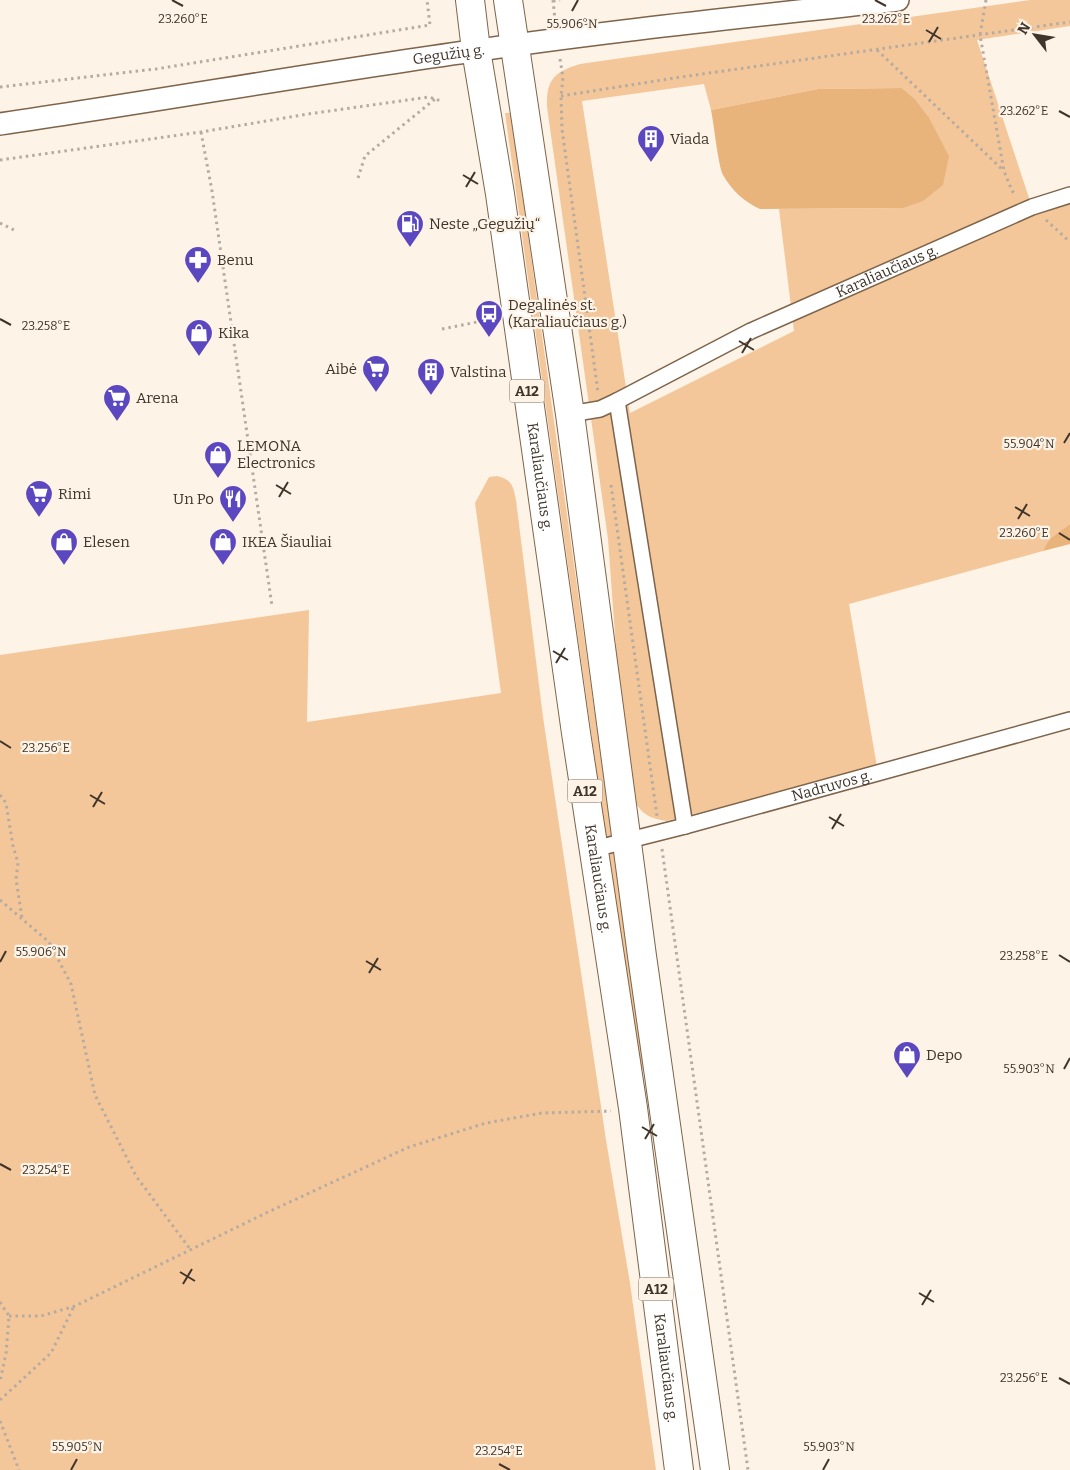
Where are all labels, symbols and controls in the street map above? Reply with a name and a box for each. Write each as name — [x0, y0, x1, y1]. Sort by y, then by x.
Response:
north arrow — [1010, 10, 1060, 60]
text: 23.260°E — [158, 12, 208, 26]
text: 23.262°E — [862, 12, 910, 26]
text: 55.906°N — [546, 17, 598, 31]
text: N — [1014, 19, 1034, 38]
street label: Gegužių g. — [412, 40, 486, 69]
text: 23.262°E — [1000, 104, 1048, 118]
building icon: Viada — [636, 124, 666, 163]
place label: Viada — [670, 130, 709, 148]
fuel station icon: Neste „Gegužių“ — [395, 209, 425, 248]
place label: Neste „Gegužių“ — [429, 215, 540, 233]
street label: Karaliaučiaus g. — [833, 241, 941, 301]
pharmacy icon: Benu — [183, 245, 213, 284]
place label: Benu — [217, 251, 254, 269]
place label: Degalinės st. (Karaliaučiaus g.) — [508, 296, 627, 331]
bus stop icon: Degalinės st. (Karaliaučiaus g.) — [474, 299, 504, 338]
shop icon: Kika — [184, 318, 214, 357]
text: 23.258°E — [22, 319, 70, 333]
place label: Kika — [218, 324, 249, 342]
supermarket icon: Aibė — [361, 354, 391, 393]
building icon: Valstina — [416, 357, 446, 396]
place label: Aibė — [325, 360, 357, 378]
place label: Valstina — [450, 363, 506, 381]
road number: A12 — [510, 380, 544, 402]
supermarket icon: Arena — [102, 383, 132, 422]
place label: Arena — [136, 389, 179, 407]
street label: Karaliaučiaus g. — [523, 421, 556, 532]
place label: LEMONA Electronics — [237, 437, 316, 472]
text: 55.904°N — [1004, 437, 1055, 451]
shop icon: LEMONA Electronics — [203, 440, 233, 479]
supermarket icon: Rimi — [24, 479, 54, 518]
restaurant icon: Un Po — [218, 484, 248, 523]
place label: Rimi — [58, 485, 91, 503]
place label: Un Po — [173, 490, 214, 508]
text: 23.260°E — [999, 526, 1049, 540]
shop icon: Elesen — [49, 527, 79, 566]
shop icon: IKEA Šiauliai — [208, 527, 238, 566]
place label: Elesen — [83, 533, 130, 551]
place label: IKEA Šiauliai — [242, 533, 332, 551]
text: 23.256°E — [22, 741, 70, 755]
street label: Nadruvos g. — [790, 766, 874, 805]
road number: A12 — [568, 779, 602, 802]
street label: Karaliaučiaus g. — [581, 823, 615, 934]
text: 55.906°N — [15, 945, 67, 959]
text: 23.258°E — [1000, 949, 1048, 963]
shop icon: Depo — [892, 1040, 922, 1079]
place label: Depo — [926, 1046, 962, 1064]
text: 55.903°N — [1003, 1062, 1055, 1076]
text: 23.254°E — [22, 1163, 70, 1177]
road number: A12 — [638, 1278, 674, 1300]
street label: Karaliaučiaus g. — [650, 1312, 682, 1424]
text: 23.256°E — [1000, 1371, 1048, 1385]
text: 55.905°N — [52, 1440, 103, 1454]
text: 55.903°N — [803, 1440, 855, 1454]
text: 23.254°E — [475, 1444, 523, 1458]

